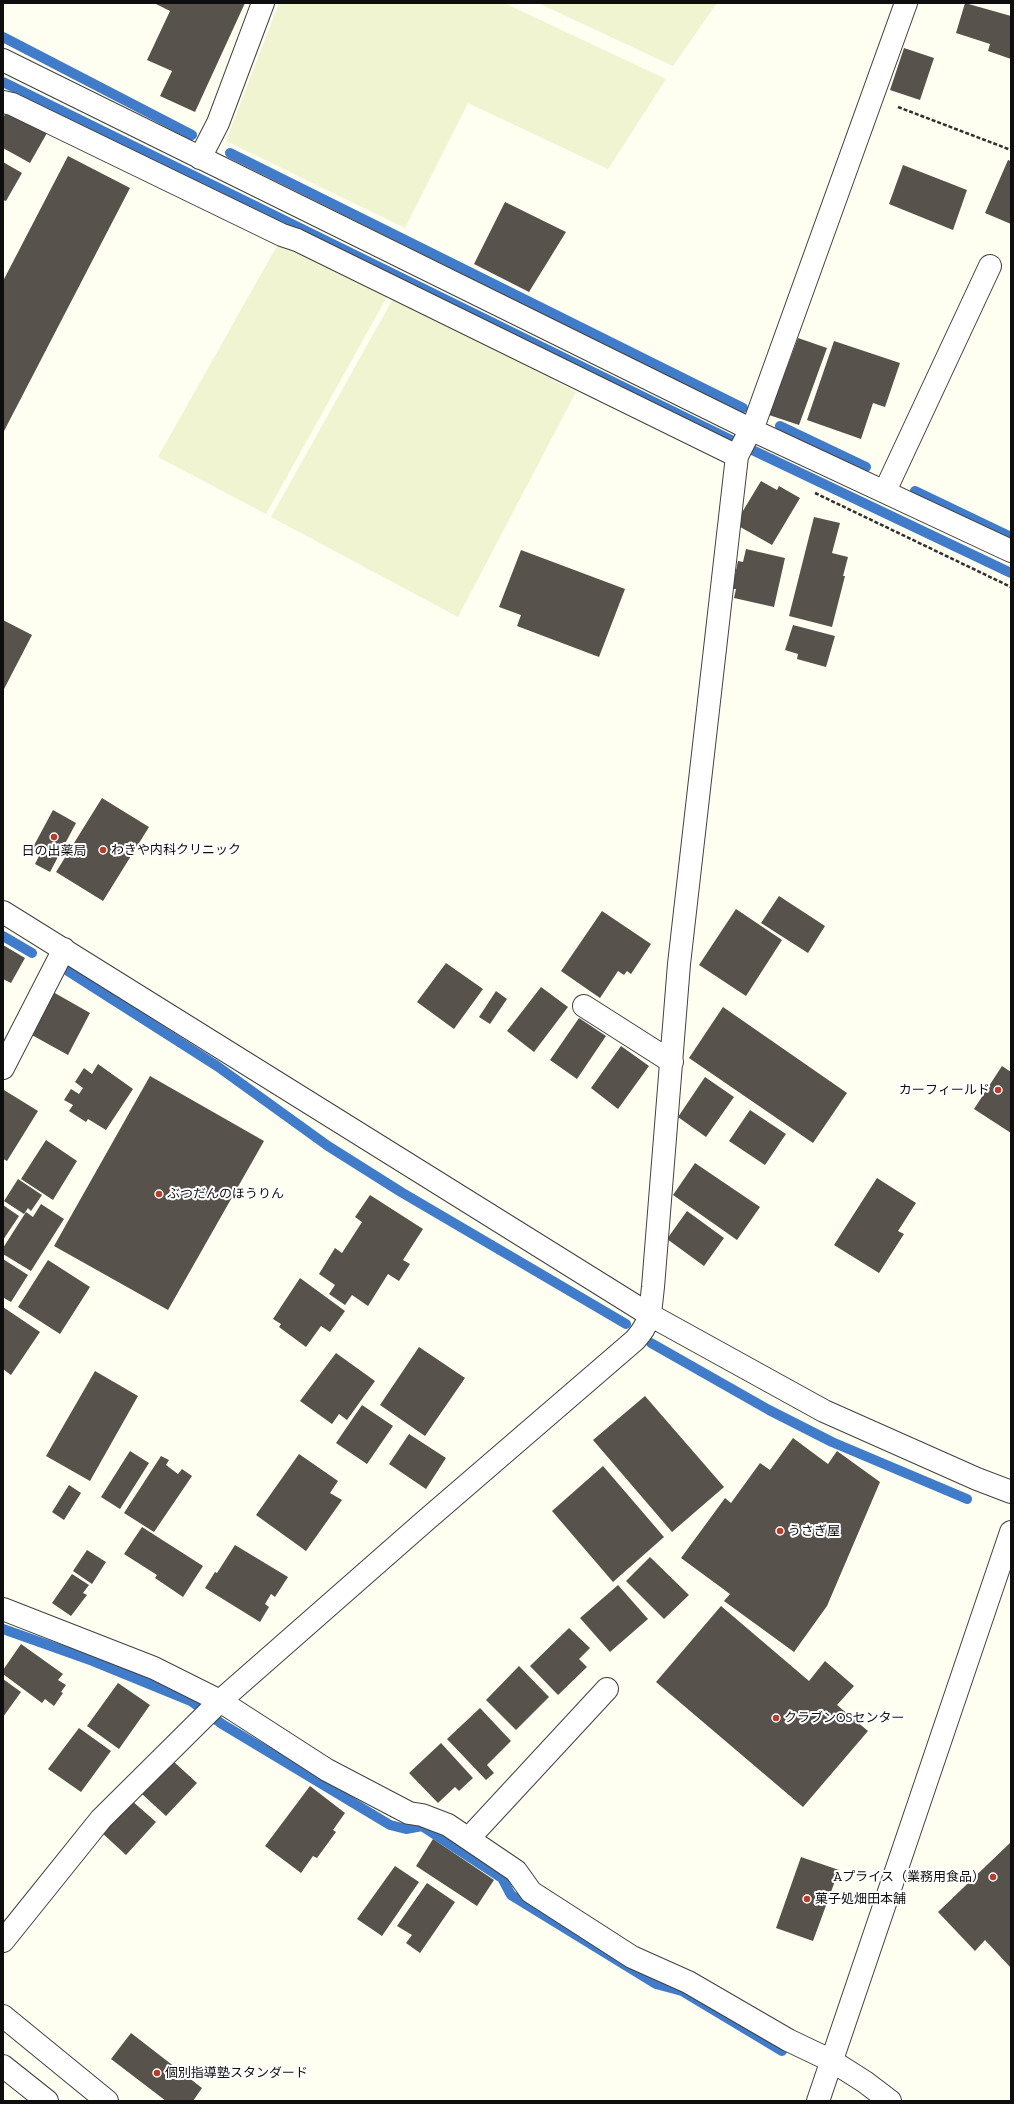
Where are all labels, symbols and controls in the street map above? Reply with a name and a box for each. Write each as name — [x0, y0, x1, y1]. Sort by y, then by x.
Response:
marker: 日の出薬局 — [49, 832, 59, 842]
place label: わきや内科クリニック — [111, 842, 241, 858]
place label: 日の出薬局 — [22, 843, 86, 859]
marker: わきや内科クリニック — [98, 845, 108, 855]
place label: カーフィールド — [899, 1082, 990, 1098]
marker: カーフィールド — [993, 1085, 1003, 1095]
place label: ぶつだんのほうりん — [167, 1186, 284, 1202]
marker: ぶつだんのほうりん — [154, 1189, 164, 1199]
place label: うさぎ屋 — [788, 1523, 840, 1539]
marker: うさぎ屋 — [775, 1526, 785, 1536]
place label: クラブンOSセンター — [784, 1710, 904, 1726]
marker: クラブンOSセンター — [771, 1713, 781, 1723]
place label: Aプライス（業務用食品） — [834, 1869, 985, 1885]
marker: Aプライス（業務用食品） — [988, 1872, 998, 1882]
place label: 菓子処畑田本舗 — [815, 1891, 906, 1907]
marker: 菓子処畑田本舗 — [802, 1894, 812, 1904]
place label: 個別指導塾スタンダード — [165, 2065, 308, 2081]
marker: 個別指導塾スタンダード — [152, 2068, 162, 2078]

